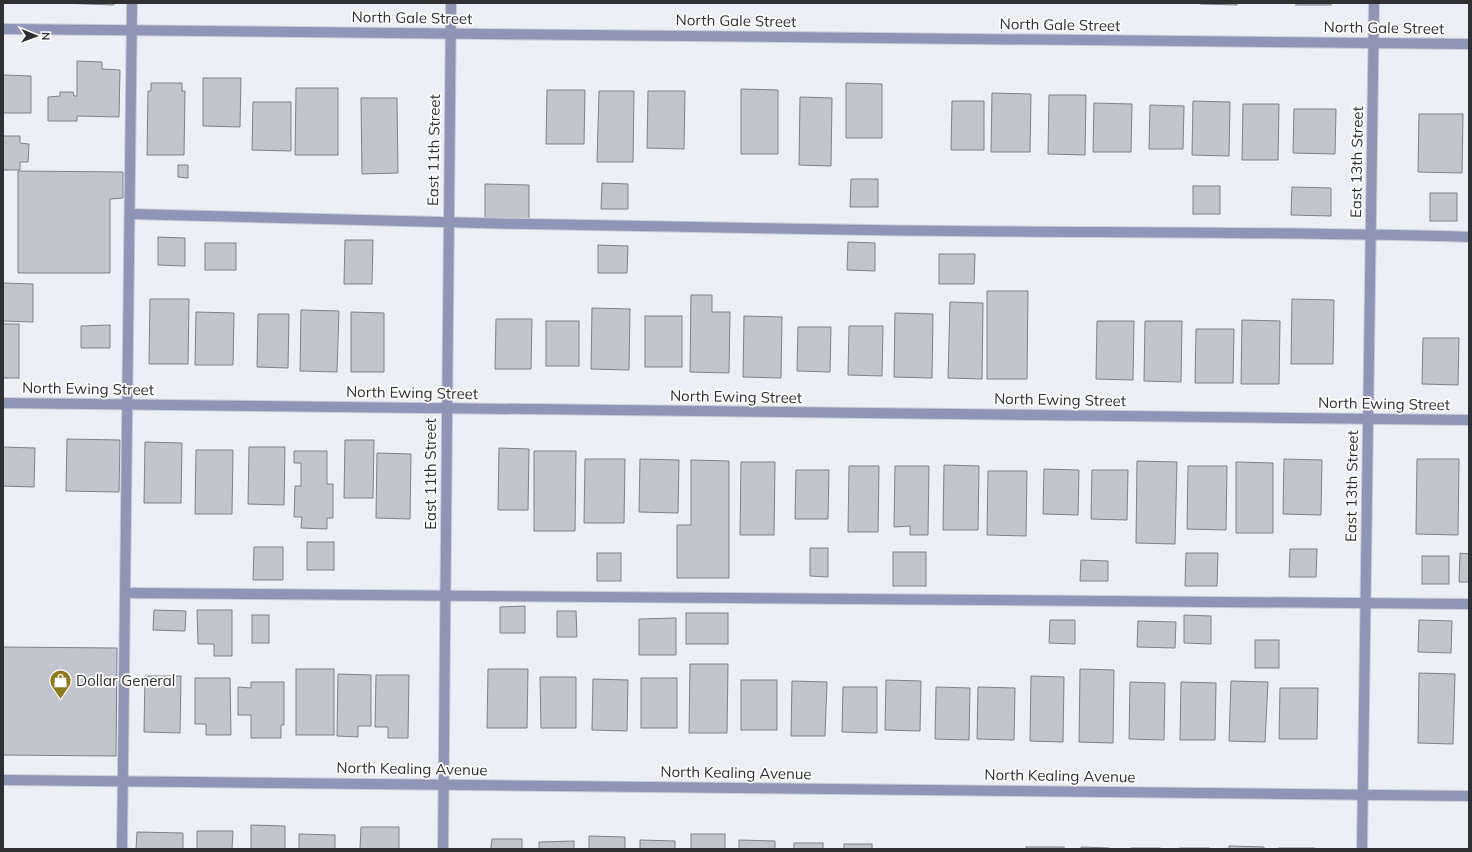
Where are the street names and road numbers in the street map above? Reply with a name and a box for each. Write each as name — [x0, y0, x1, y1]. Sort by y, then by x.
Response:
street label: North Gale Street — [352, 7, 473, 28]
street label: North Gale Street — [676, 10, 797, 31]
street label: North Gale Street — [1000, 14, 1121, 35]
street label: North Gale Street — [1324, 17, 1445, 38]
street label: East 11th Street — [423, 94, 444, 206]
street label: East 13th Street — [1346, 106, 1367, 218]
street label: North Ewing Street — [22, 378, 154, 399]
street label: North Ewing Street — [346, 382, 478, 403]
street label: North Ewing Street — [670, 386, 802, 407]
street label: North Ewing Street — [994, 389, 1126, 410]
street label: North Ewing Street — [1318, 393, 1450, 414]
street label: East 11th Street — [421, 418, 440, 530]
street label: East 13th Street — [1341, 430, 1362, 542]
street label: North Kealing Avenue — [336, 758, 488, 779]
street label: North Kealing Avenue — [660, 762, 812, 783]
street label: North Kealing Avenue — [984, 765, 1136, 786]

